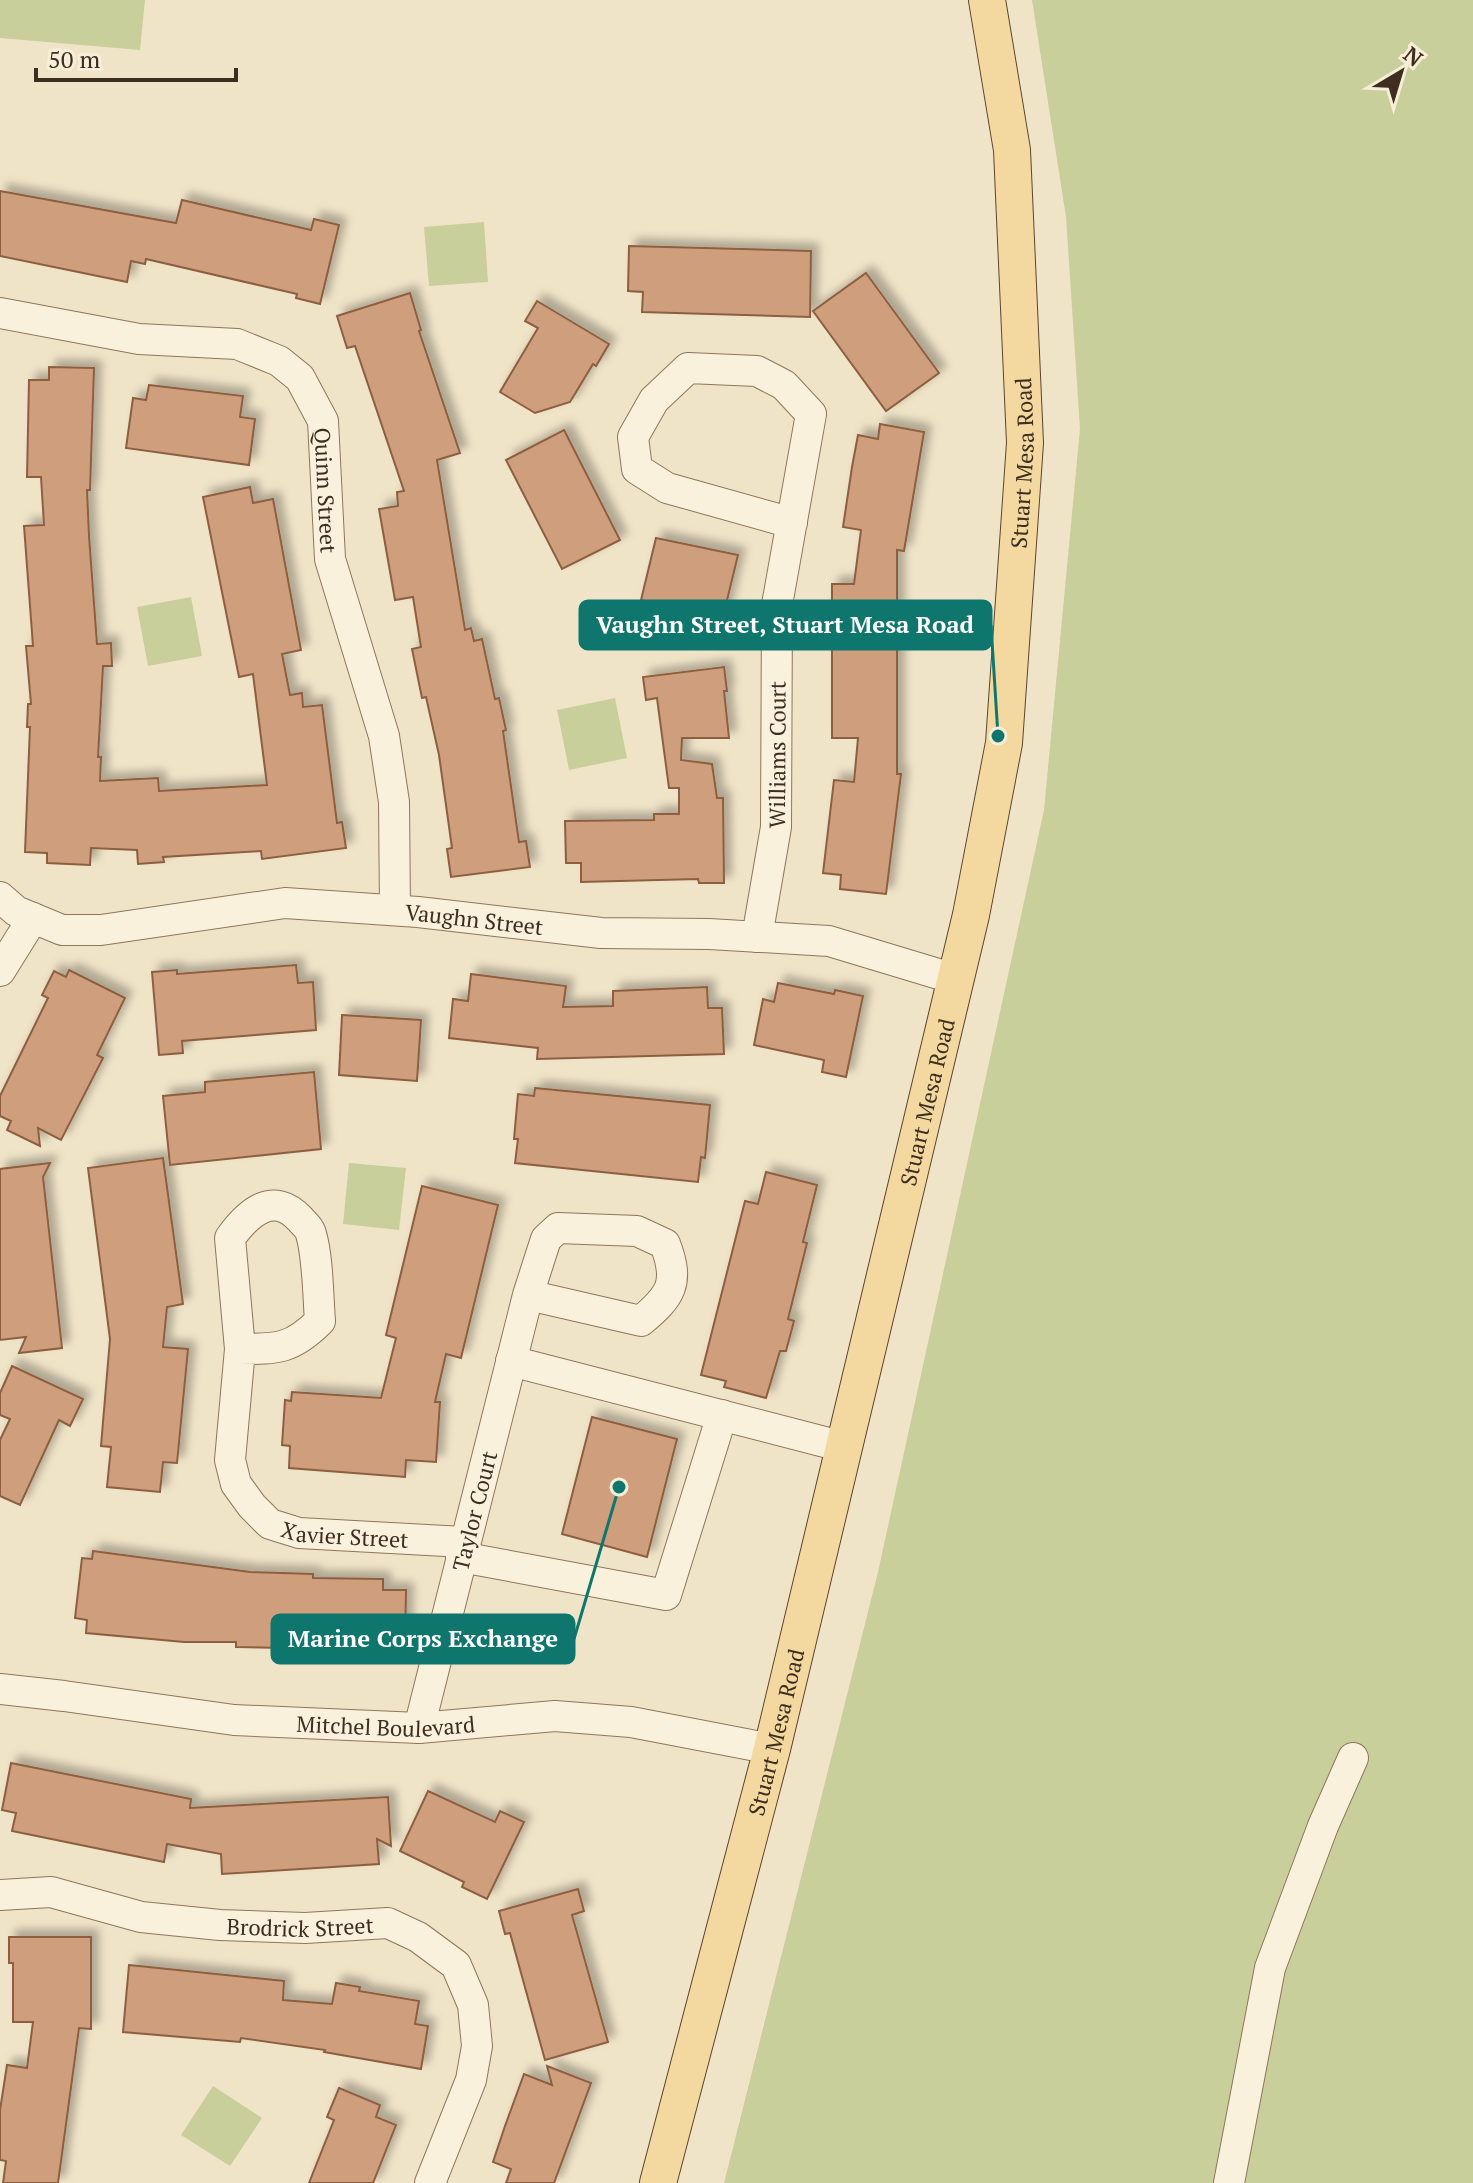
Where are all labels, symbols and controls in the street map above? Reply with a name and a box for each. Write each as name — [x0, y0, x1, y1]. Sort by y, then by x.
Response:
scale bar — [36, 32, 236, 82]
north arrow — [1361, 32, 1441, 112]
text: N — [1398, 39, 1429, 73]
text: 50 m — [48, 43, 100, 75]
street label: Stuart Mesa Road — [1003, 377, 1039, 549]
street label: Quinn Street — [309, 427, 344, 554]
callout: Vaughn Street, Stuart Mesa Road — [580, 601, 991, 649]
text: Vaughn Street, Stuart Mesa Road — [596, 608, 975, 640]
street label: Williams Court — [761, 681, 791, 828]
street label: Vaughn Street — [404, 897, 545, 941]
street label: Stuart Mesa Road — [892, 1015, 960, 1188]
street label: Taylor Court — [445, 1448, 503, 1574]
street label: Xavier Street — [278, 1514, 409, 1553]
callout: Marine Corps Exchange — [272, 1615, 574, 1663]
text: Marine Corps Exchange — [288, 1622, 558, 1654]
street label: Stuart Mesa Road — [741, 1646, 810, 1819]
street label: Mitchel Boulevard — [296, 1708, 476, 1743]
street label: Brodrick Street — [226, 1909, 374, 1943]

